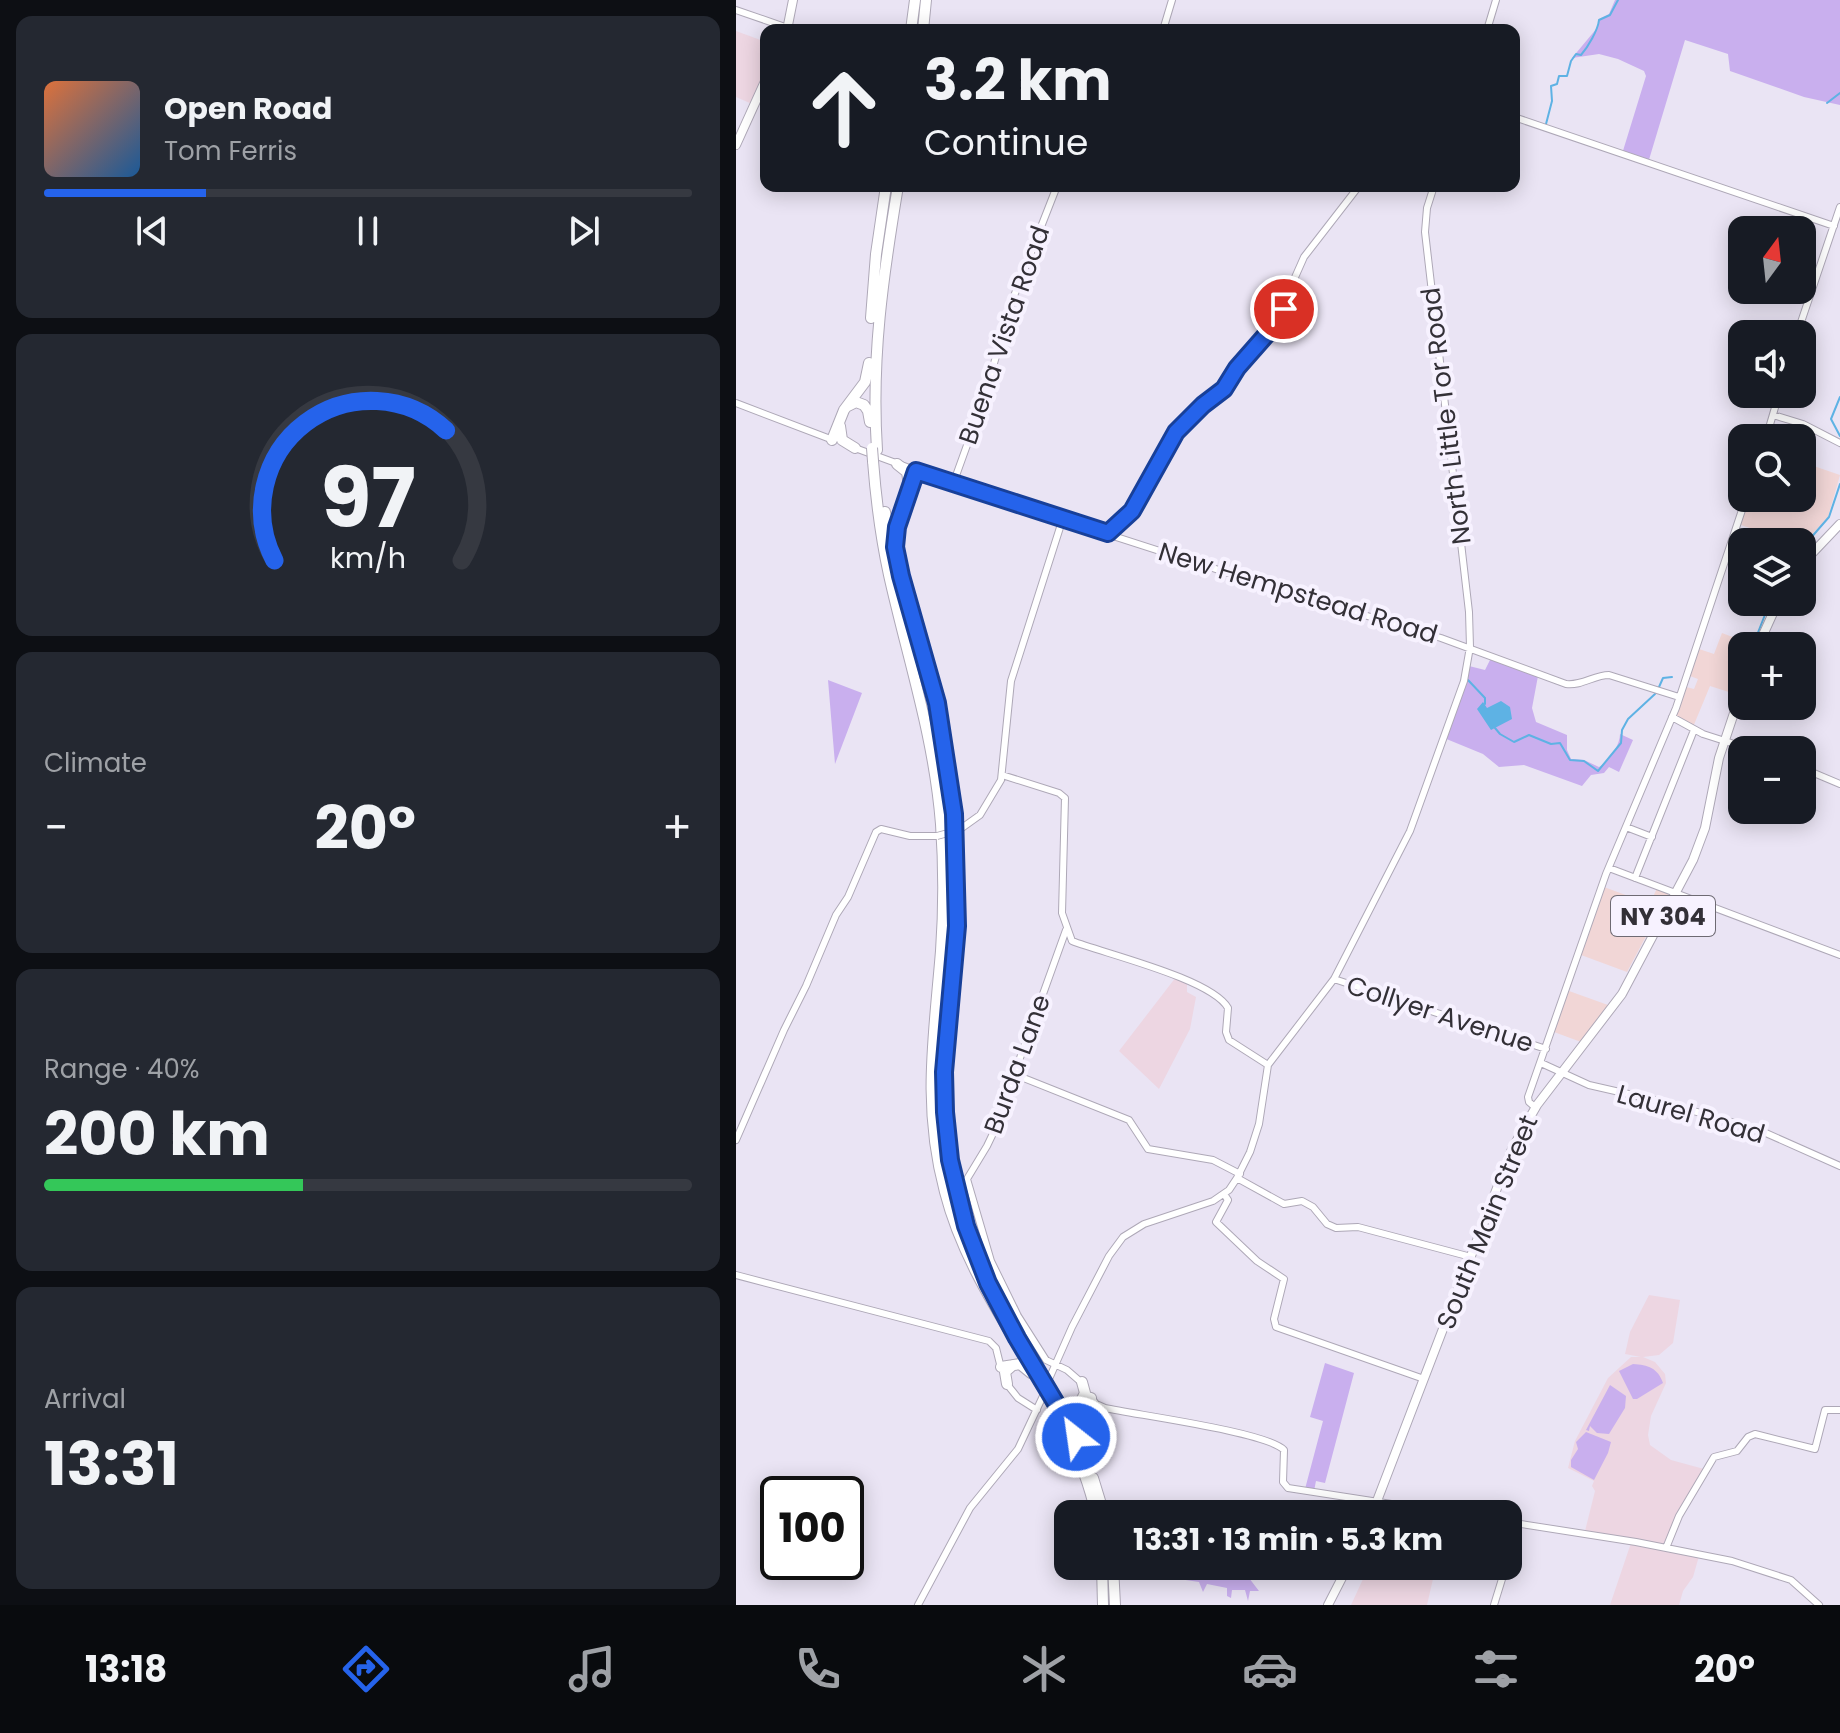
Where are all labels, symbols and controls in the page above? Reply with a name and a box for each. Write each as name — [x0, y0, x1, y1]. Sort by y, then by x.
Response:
text: 3.2 km — [924, 41, 1111, 120]
icon: ahead — [792, 56, 896, 160]
text: Open Road — [164, 87, 332, 130]
text: Continue — [924, 117, 1088, 168]
text: Tom Ferris — [164, 133, 297, 169]
icon: previous — [130, 209, 174, 253]
icon: pause — [346, 209, 390, 253]
icon: next — [562, 209, 606, 253]
north arrow — [1728, 216, 1816, 304]
map controls — [1728, 216, 1816, 824]
street label: Buena Vista Road — [950, 221, 1058, 449]
pin — [1250, 275, 1318, 343]
street label: North Little Tor Road — [1412, 285, 1480, 547]
icon: arrive — [1262, 287, 1306, 331]
button: sound — [1728, 320, 1816, 408]
button: search — [1728, 424, 1816, 512]
text: 97 — [320, 439, 416, 555]
button: layers — [1728, 528, 1816, 616]
street label: New Hempstead Road — [1154, 533, 1442, 653]
text: km/h — [330, 538, 406, 578]
button: + — [1728, 632, 1816, 720]
button: − — [1728, 736, 1816, 824]
text: Climate — [44, 745, 147, 781]
text: 20° — [315, 786, 416, 870]
text: − — [44, 797, 68, 858]
text: + — [662, 797, 692, 858]
road number: NY 304 — [1611, 896, 1715, 936]
street label: Collyer Avenue — [1342, 967, 1538, 1061]
street label: Burda Lane — [975, 989, 1059, 1139]
text: Range · 40% — [44, 1051, 200, 1087]
street label: Laurel Road — [1613, 1076, 1769, 1152]
text: 200 km — [44, 1092, 270, 1176]
street label: South Main Street — [1428, 1110, 1546, 1334]
text: Arrival — [44, 1381, 126, 1417]
position arrow — [1034, 1395, 1118, 1479]
text: 13:31 — [44, 1422, 179, 1506]
speed limit sign: 100 — [760, 1476, 864, 1580]
text: 13:31 · 13 min · 5.3 km — [1133, 1518, 1443, 1561]
icon: directions — [338, 1641, 394, 1697]
icon: music — [564, 1641, 620, 1697]
icon: phone — [790, 1641, 846, 1697]
icon: climate — [1016, 1641, 1072, 1697]
icon: car — [1242, 1641, 1298, 1697]
icon: filters — [1468, 1641, 1524, 1697]
text: 13:18 — [85, 1644, 167, 1695]
text: 20° — [1694, 1644, 1755, 1695]

